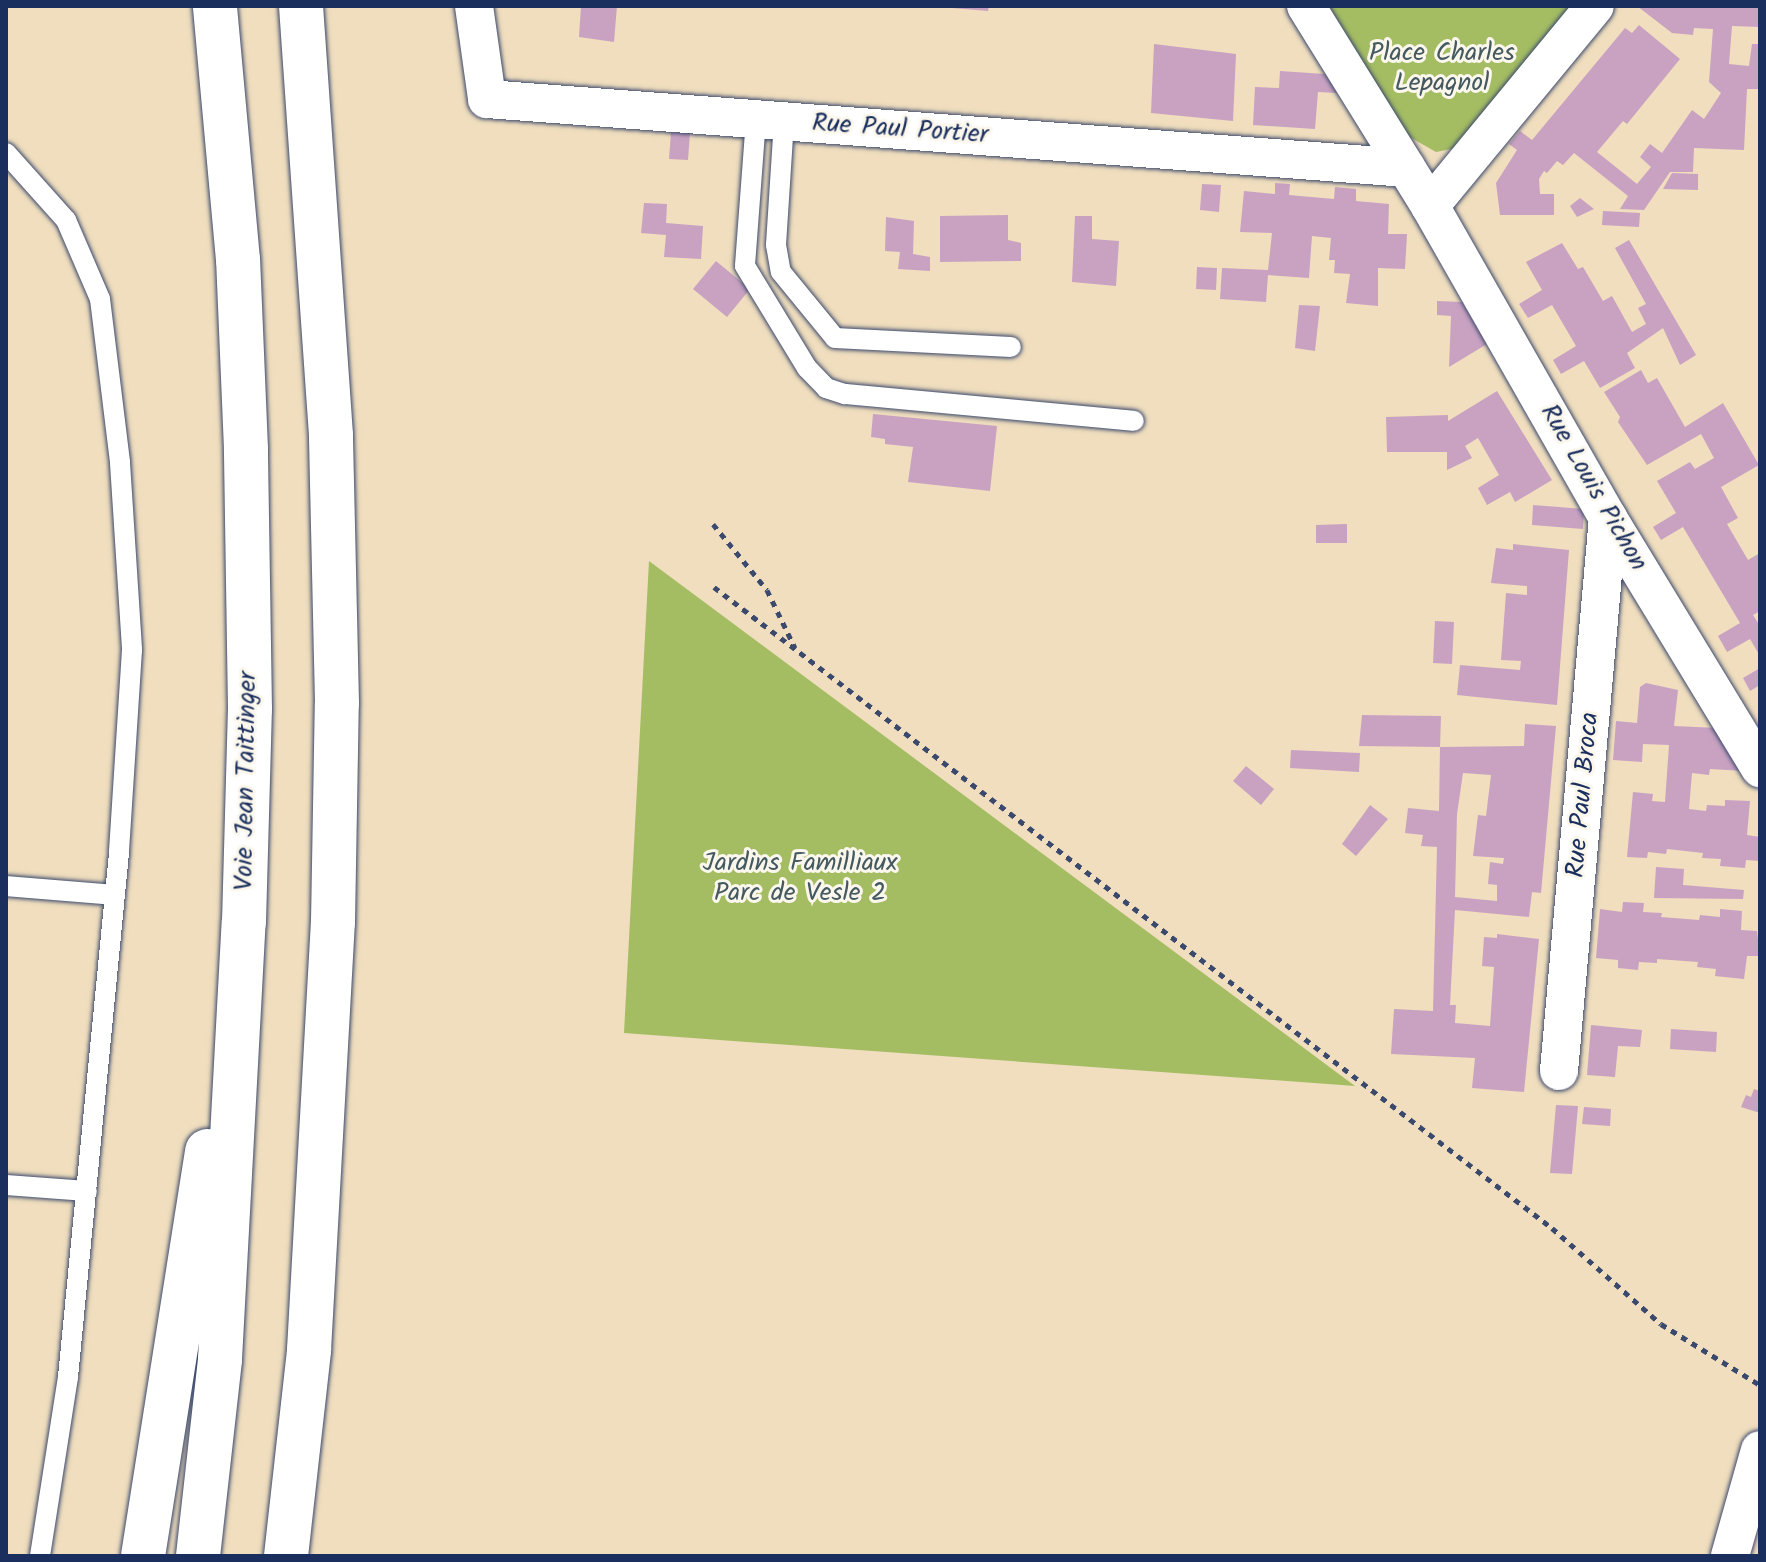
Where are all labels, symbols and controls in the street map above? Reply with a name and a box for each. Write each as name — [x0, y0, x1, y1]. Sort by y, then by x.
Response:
park label: Place Charles Lepagnol — [1369, 38, 1515, 100]
street label: Rue Paul Portier — [811, 108, 989, 152]
street label: Rue Louis Pichon — [1533, 399, 1653, 577]
street label: Voie Jean Taittinger — [229, 671, 265, 891]
street label: Rue Paul Broca — [1561, 711, 1607, 879]
park label: Jardins Familliaux Parc de Vesle 2 — [703, 848, 897, 910]

